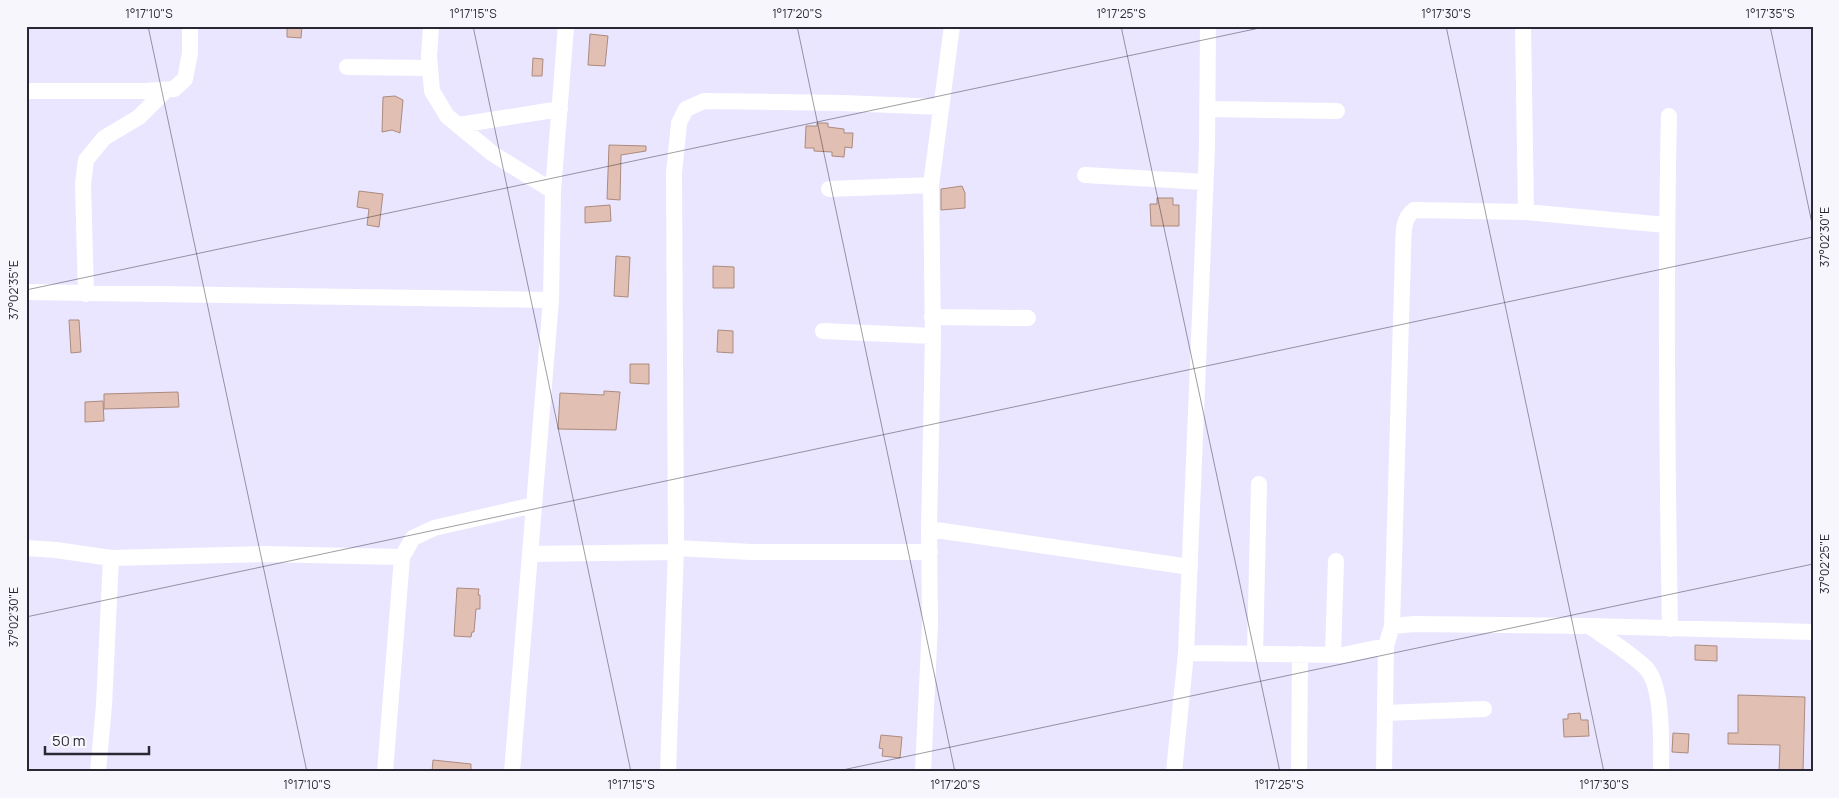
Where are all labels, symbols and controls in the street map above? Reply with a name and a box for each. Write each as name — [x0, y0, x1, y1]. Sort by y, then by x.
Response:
text: 1°17'10"S — [125, 5, 173, 22]
text: 1°17'15"S — [449, 5, 497, 22]
text: 1°17'20"S — [772, 5, 822, 22]
text: 1°17'25"S — [1096, 5, 1146, 22]
text: 1°17'30"S — [1421, 5, 1471, 22]
text: 1°17'35"S — [1745, 5, 1795, 22]
text: 37°02'30"E — [1816, 207, 1833, 267]
text: 37°02'35"E — [5, 260, 22, 320]
text: 37°02'25"E — [1816, 534, 1833, 594]
text: 37°02'30"E — [5, 587, 22, 647]
scale bar — [45, 723, 149, 755]
text: 50 m — [52, 730, 86, 751]
text: 1°17'10"S — [283, 776, 331, 793]
text: 1°17'15"S — [607, 776, 655, 793]
text: 1°17'20"S — [930, 776, 980, 793]
text: 1°17'25"S — [1254, 776, 1304, 793]
text: 1°17'30"S — [1579, 776, 1629, 793]

